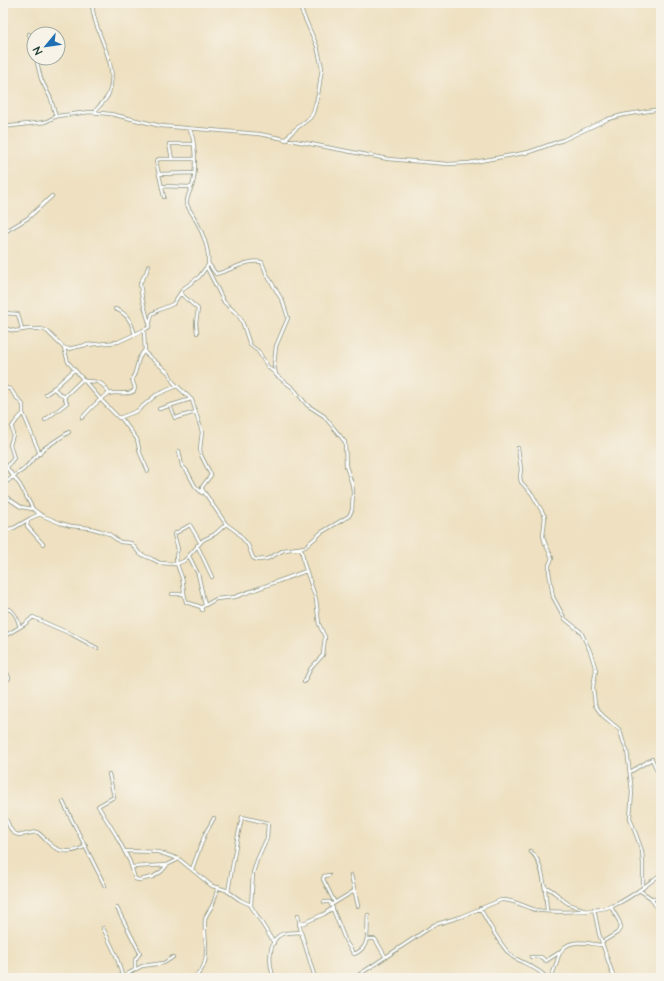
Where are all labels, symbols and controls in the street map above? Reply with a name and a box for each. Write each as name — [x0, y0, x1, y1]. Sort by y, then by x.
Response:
north arrow — [26, 26, 66, 66]
text: N — [29, 44, 46, 57]

